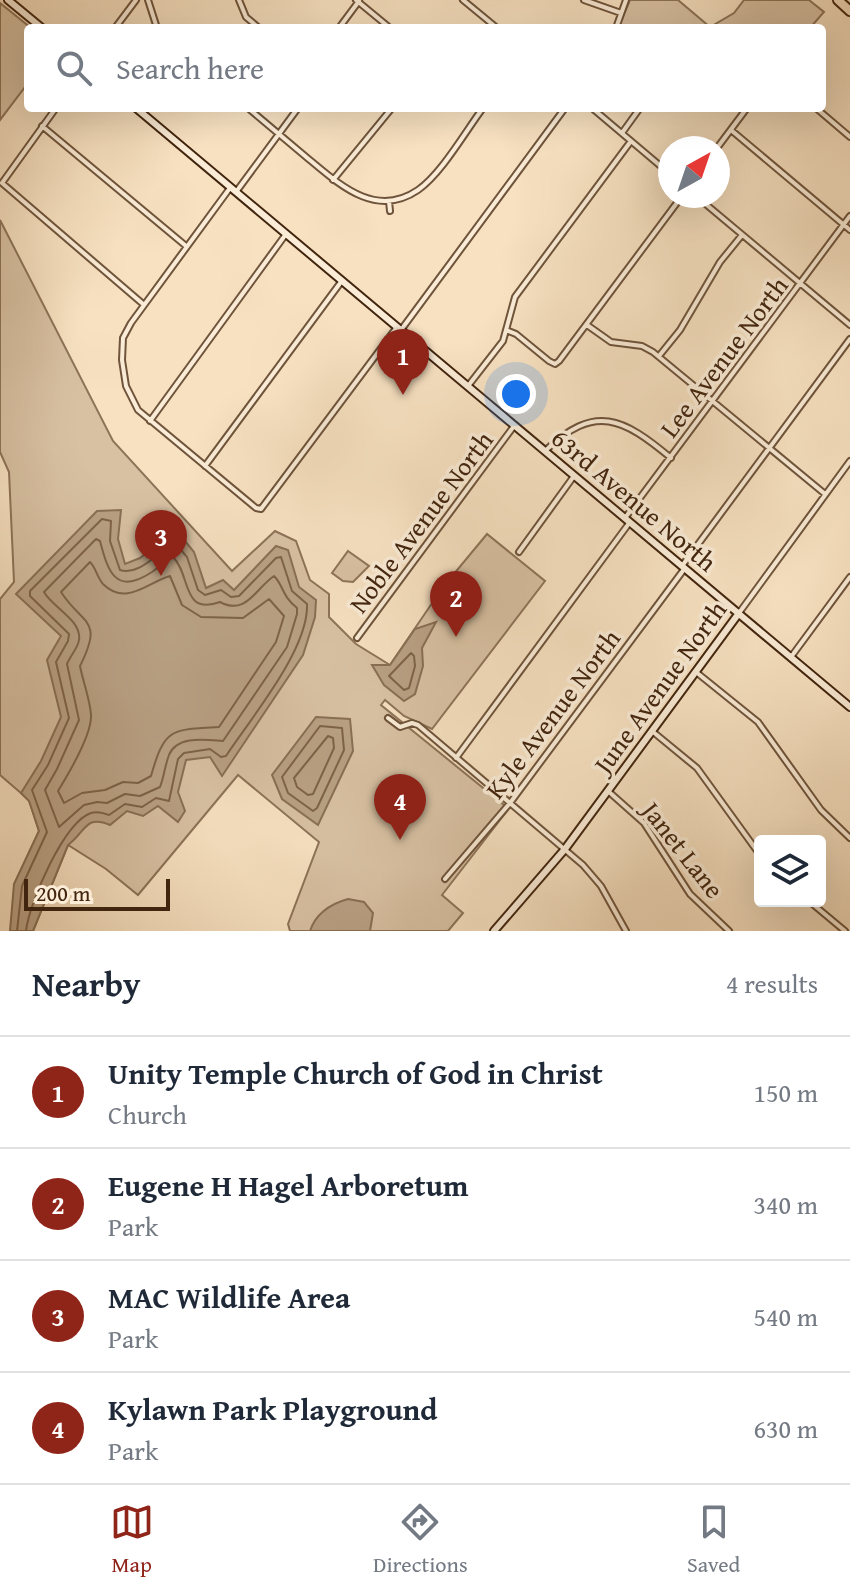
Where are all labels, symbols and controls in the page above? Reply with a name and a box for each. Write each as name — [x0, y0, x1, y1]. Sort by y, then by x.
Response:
search box — [24, 24, 826, 112]
icon: search — [52, 46, 96, 90]
text: Search here — [116, 46, 264, 90]
north arrow — [658, 136, 730, 208]
street label: Lee Avenue North — [650, 268, 798, 446]
pin: 1 — [377, 329, 429, 395]
your location — [496, 374, 536, 414]
street label: 63rd Avenue North — [543, 419, 726, 581]
street label: Noble Avenue North — [339, 422, 502, 621]
pin: 3 — [135, 510, 187, 576]
pin: 2 — [430, 571, 482, 637]
street label: June Avenue North — [582, 592, 736, 784]
street label: Kyle Avenue North — [476, 620, 630, 807]
pin: 4 — [374, 774, 426, 840]
street label: Janet Lane — [631, 790, 734, 907]
map controls — [754, 835, 826, 907]
button: layers — [754, 835, 826, 907]
scale bar — [24, 875, 170, 911]
text: 200 m — [36, 877, 91, 909]
text: Nearby — [32, 959, 141, 1008]
text: 4 results — [726, 964, 818, 1003]
text: Unity Temple Church of God in Christ — [108, 1051, 603, 1095]
text: 1 — [51, 1073, 65, 1112]
text: 150 m — [753, 1073, 818, 1112]
text: Church — [108, 1095, 187, 1134]
text: Eugene H Hagel Arboretum — [108, 1163, 469, 1207]
text: 2 — [51, 1185, 65, 1224]
text: 340 m — [753, 1185, 818, 1224]
text: Park — [108, 1207, 158, 1246]
text: MAC Wildlife Area — [108, 1275, 350, 1319]
text: 3 — [51, 1297, 65, 1336]
text: 540 m — [753, 1297, 818, 1336]
text: Park — [108, 1319, 158, 1358]
text: Kylawn Park Playground — [108, 1387, 438, 1431]
text: 4 — [51, 1409, 65, 1448]
text: 630 m — [753, 1409, 818, 1448]
text: Park — [108, 1431, 158, 1470]
tab: Map — [110, 1500, 154, 1580]
tab: Directions — [373, 1500, 468, 1580]
tab: Saved — [687, 1500, 740, 1580]

